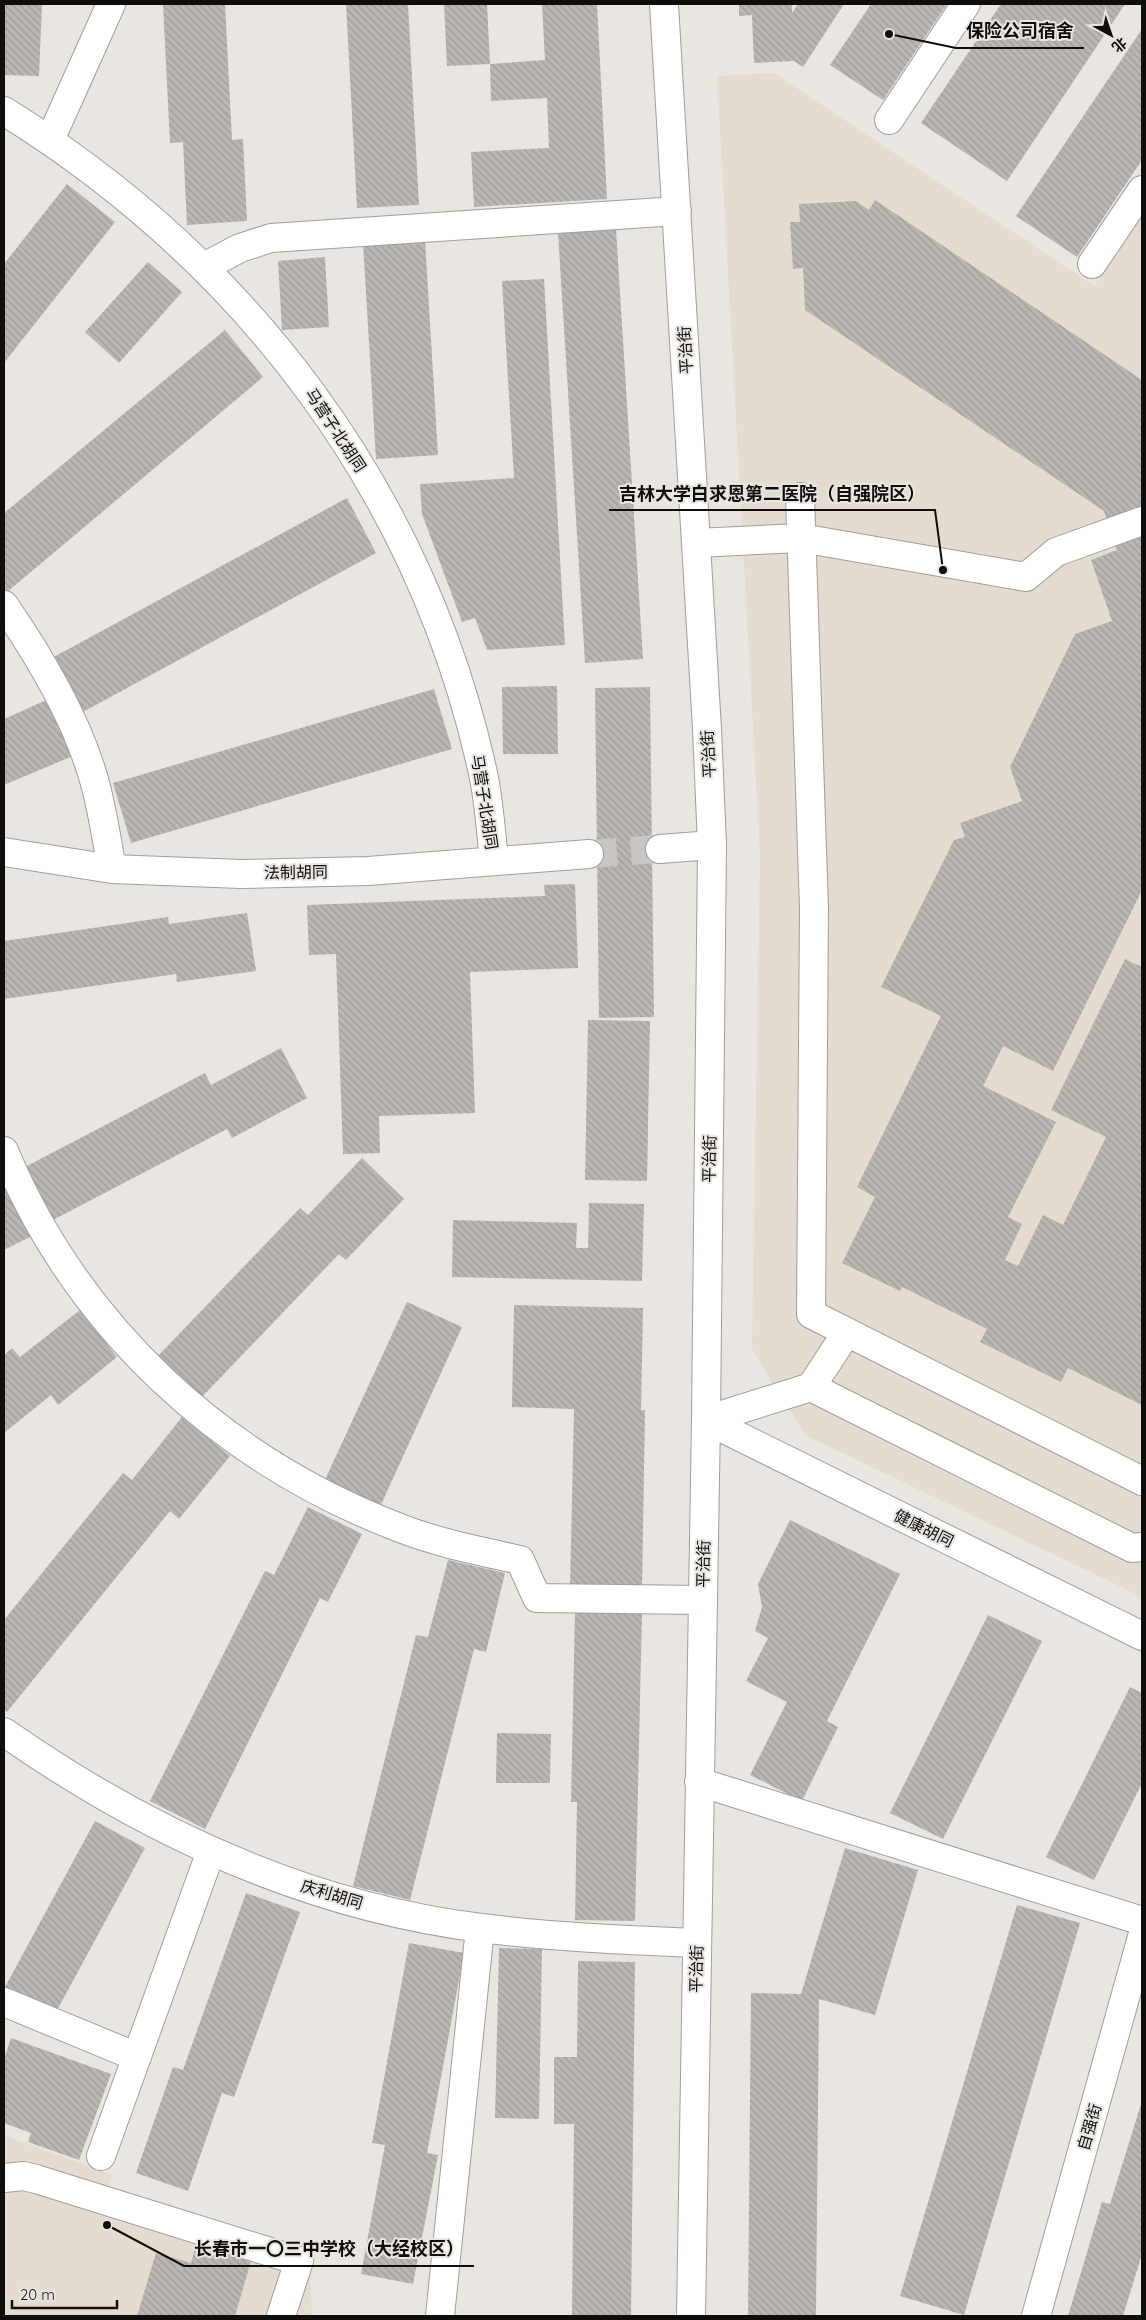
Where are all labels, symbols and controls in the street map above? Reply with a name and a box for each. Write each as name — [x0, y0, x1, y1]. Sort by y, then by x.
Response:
north arrow — [1086, 10, 1136, 60]
callout: 保险公司宿舍 — [956, 15, 1084, 48]
text: 保险公司宿舍 — [966, 19, 1074, 42]
text: 北 — [1108, 34, 1131, 56]
street label: 平治街 — [674, 326, 696, 374]
street label: 马营子北胡同 — [301, 384, 371, 476]
callout: 吉林大学白求恩第二医院（自强院区） — [609, 477, 935, 510]
text: 吉林大学白求恩第二医院（自强院区） — [619, 482, 925, 505]
street label: 平治街 — [697, 730, 719, 778]
street label: 马营子北胡同 — [468, 753, 502, 851]
street label: 法制胡同 — [264, 861, 328, 883]
street label: 平治街 — [699, 1135, 719, 1183]
street label: 健康胡同 — [891, 1505, 957, 1551]
street label: 平治街 — [693, 1540, 713, 1588]
street label: 庆利胡同 — [298, 1875, 366, 1913]
street label: 平治街 — [686, 1945, 706, 1993]
street label: 自强街 — [1073, 2101, 1105, 2153]
callout: 长春市一〇三中学校（大经校区） — [184, 2233, 474, 2266]
text: 长春市一〇三中学校（大经校区） — [194, 2237, 464, 2260]
scale bar — [12, 2278, 118, 2310]
text: 20 m — [20, 2285, 55, 2304]

